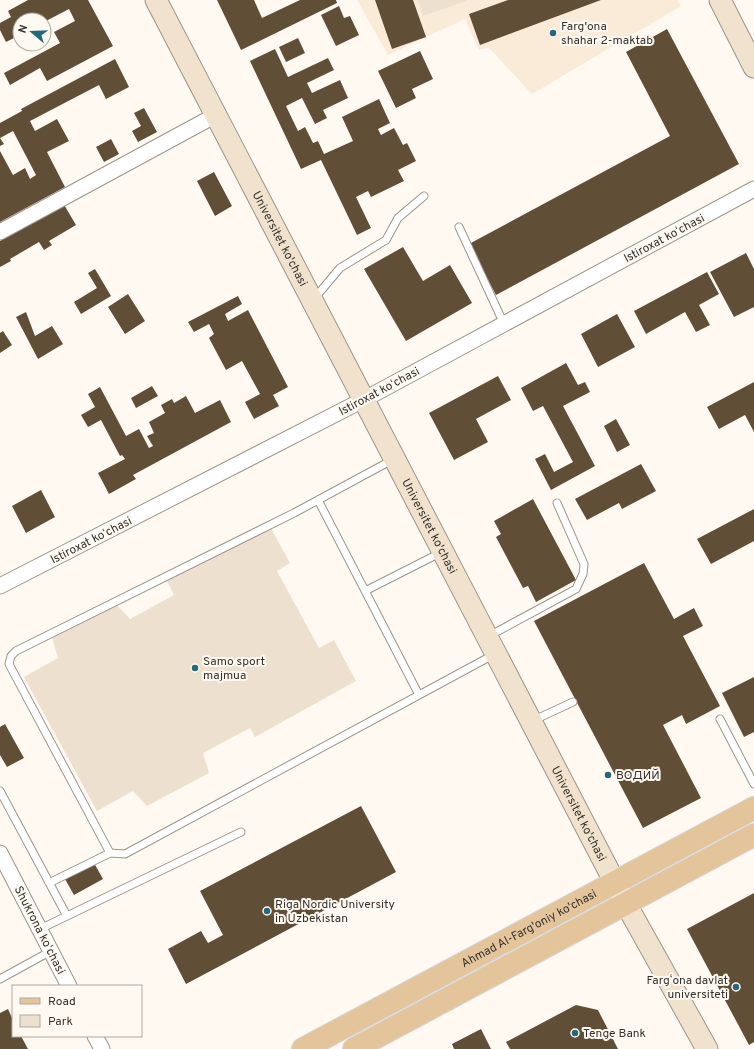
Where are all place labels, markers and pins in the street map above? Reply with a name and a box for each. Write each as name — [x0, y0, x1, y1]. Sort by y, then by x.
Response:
place label: Farg'ona shahar 2-maktab — [561, 19, 653, 49]
marker: Farg'ona shahar 2-maktab — [548, 28, 558, 38]
place label: Samo sport majmua — [203, 654, 265, 684]
marker: Samo sport majmua — [190, 663, 200, 673]
place label: ВОДИЙ — [616, 768, 660, 784]
marker: ВОДИЙ — [603, 770, 613, 780]
place label: Riga Nordic University in Uzbekistan — [275, 897, 395, 927]
marker: Riga Nordic University in Uzbekistan — [262, 906, 272, 916]
place label: Fargʻona davlat universiteti — [646, 973, 728, 1003]
marker: Fargʻona davlat universiteti — [731, 982, 741, 992]
place label: Tenge Bank — [583, 1026, 646, 1042]
marker: Tenge Bank — [570, 1028, 580, 1038]

